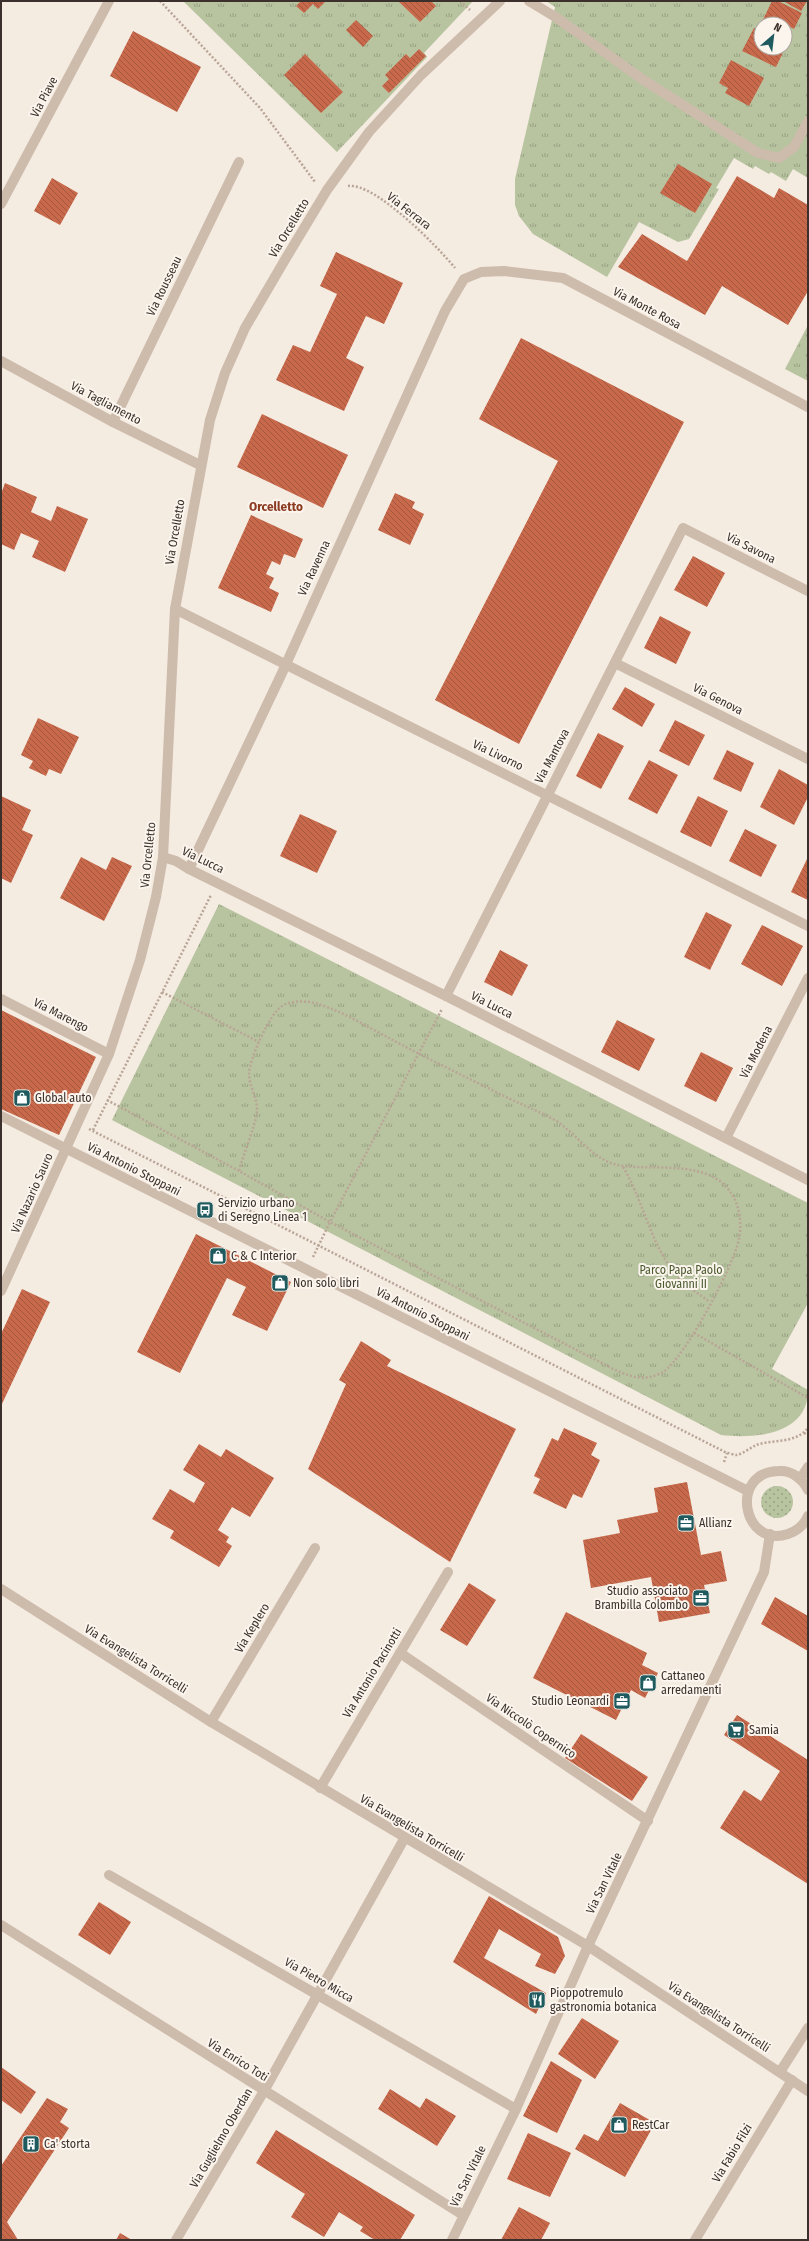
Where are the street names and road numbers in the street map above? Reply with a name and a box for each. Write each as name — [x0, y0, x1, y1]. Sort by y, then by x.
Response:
street label: Via Piave — [27, 74, 61, 120]
street label: Via Ferrara — [384, 189, 434, 233]
street label: Via Orcelletto — [266, 196, 312, 260]
street label: Via Rousseau — [143, 254, 185, 318]
street label: Via Monte Rosa — [611, 284, 684, 332]
street label: Via Tagliamento — [68, 379, 144, 427]
street label: Via Orcelletto — [162, 498, 188, 566]
street label: Via Savona — [724, 530, 778, 566]
street label: Via Ravenna — [295, 538, 333, 598]
street label: Via Genova — [691, 680, 745, 718]
street label: Via Mantova — [532, 726, 572, 786]
street label: Via Livorno — [470, 737, 526, 773]
street label: Via Orcelletto — [138, 821, 158, 889]
street label: Via Lucca — [180, 844, 226, 876]
street label: Via Lucca — [469, 989, 515, 1022]
street label: Via Marengo — [31, 995, 91, 1035]
street label: Via Modena — [737, 1023, 775, 1081]
street label: Via Antonio Stoppani — [85, 1139, 183, 1199]
street label: Via Nazario Sauro — [8, 1151, 56, 1235]
street label: Via Antonio Stoppani — [374, 1284, 472, 1344]
street label: Via Keplero — [232, 1601, 272, 1655]
street label: Via Evangelista Torricelli — [82, 1622, 190, 1696]
street label: Via Antonio Pacinotti — [340, 1626, 404, 1720]
street label: Via Niccolò Copernico — [483, 1691, 579, 1761]
street label: Via Evangelista Torricelli — [358, 1791, 466, 1865]
street label: Via San Vitale — [583, 1850, 625, 1916]
street label: Via Pietro Micca — [282, 1955, 356, 2005]
street label: Via Evangelista Torricelli — [665, 1979, 773, 2055]
street label: Via Enrico Toti — [205, 2036, 271, 2084]
street label: Via Guglielmo Oberdan — [187, 2086, 255, 2190]
street label: Via Fabio Filzi — [709, 2121, 755, 2185]
street label: Via San Vitale — [447, 2143, 489, 2209]

